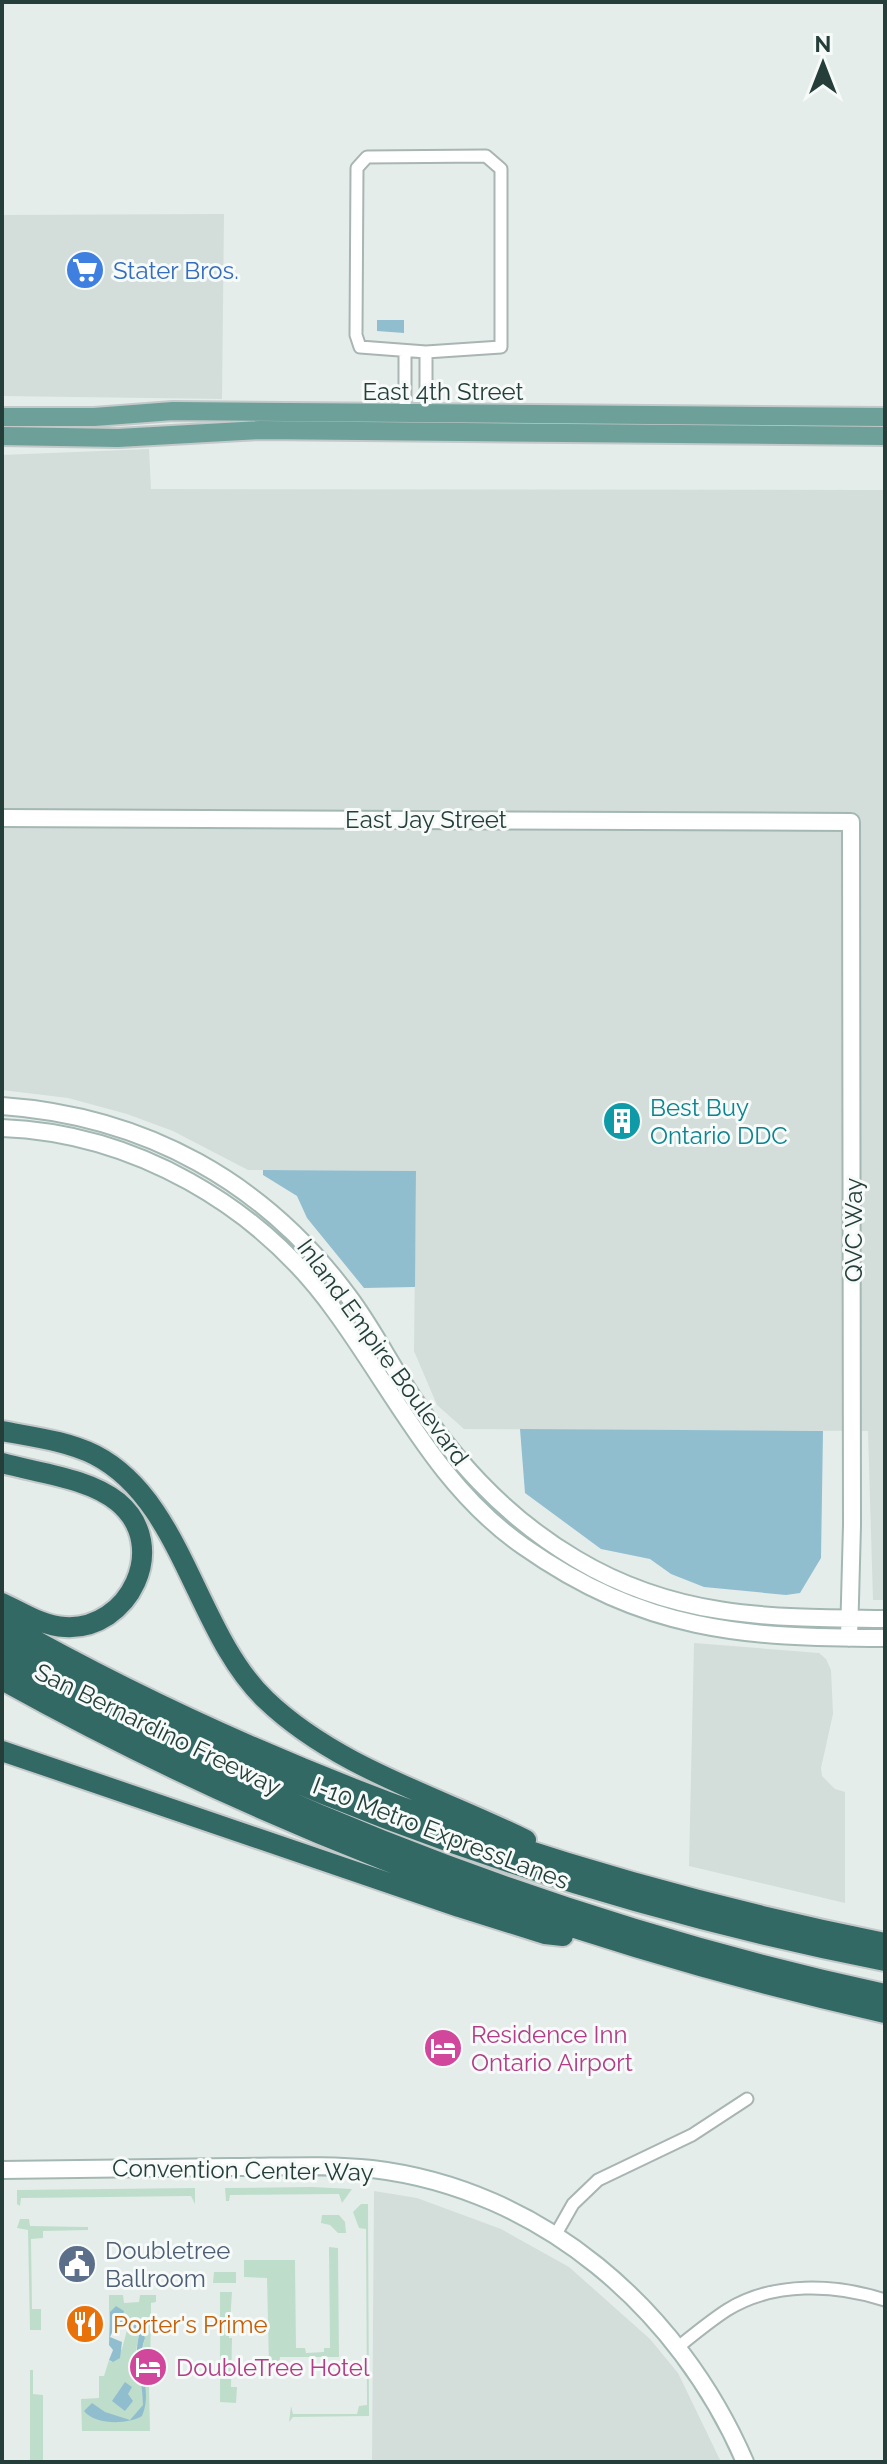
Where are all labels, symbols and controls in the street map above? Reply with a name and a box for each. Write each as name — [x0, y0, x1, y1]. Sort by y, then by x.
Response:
north arrow — [783, 24, 863, 104]
text: N — [815, 31, 831, 57]
supermarket icon: Stater Bros. — [64, 249, 106, 291]
place label: Stater Bros. — [113, 256, 239, 285]
street label: East 4th Street — [362, 377, 524, 406]
street label: East Jay Street — [345, 805, 507, 834]
place label: Best Buy Ontario DDC — [650, 1093, 788, 1150]
building icon: Best Buy Ontario DDC — [601, 1100, 643, 1142]
street label: QVC Way — [839, 1178, 868, 1282]
street label: Inland Empire Boulevard — [291, 1233, 475, 1471]
street label: San Bernardino Freeway — [30, 1657, 286, 1801]
street label: I-10 Metro ExpressLanes — [309, 1771, 573, 1895]
place label: Residence Inn Ontario Airport — [471, 2020, 633, 2077]
hotel icon: Residence Inn Ontario Airport — [422, 2027, 464, 2069]
street label: Convention Center Way — [112, 2153, 374, 2187]
place label: Doubletree Ballroom — [105, 2236, 230, 2293]
public building icon: Doubletree Ballroom — [56, 2243, 98, 2285]
restaurant icon: Porter's Prime — [64, 2303, 106, 2345]
place label: Porter's Prime — [113, 2310, 268, 2339]
hotel icon: DoubleTree Hotel — [127, 2346, 169, 2388]
place label: DoubleTree Hotel — [176, 2353, 370, 2382]

